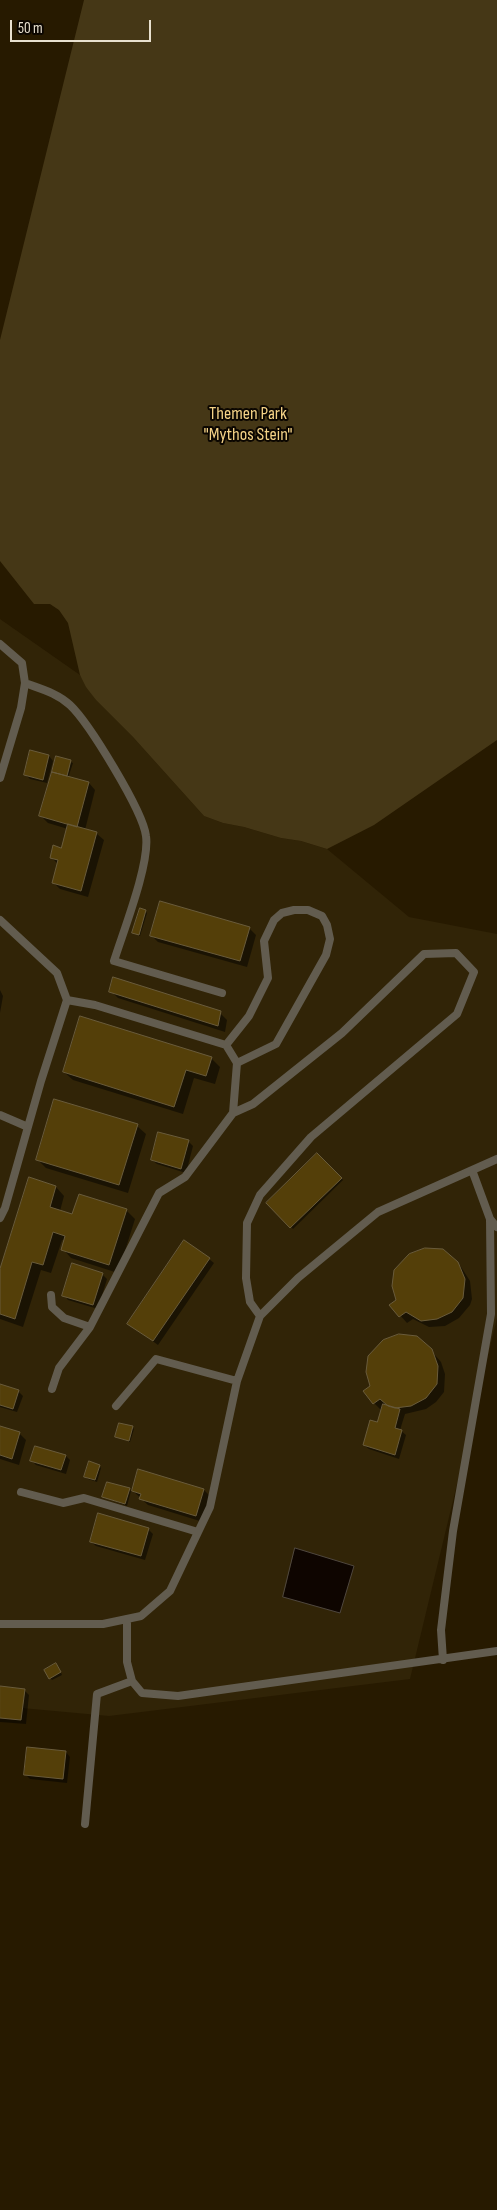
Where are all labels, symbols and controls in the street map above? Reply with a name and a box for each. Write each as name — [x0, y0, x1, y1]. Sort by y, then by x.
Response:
scale bar — [12, 10, 154, 42]
text: 50 m — [18, 19, 43, 38]
park label: Themen Park "Mythos Stein" — [204, 403, 292, 446]

